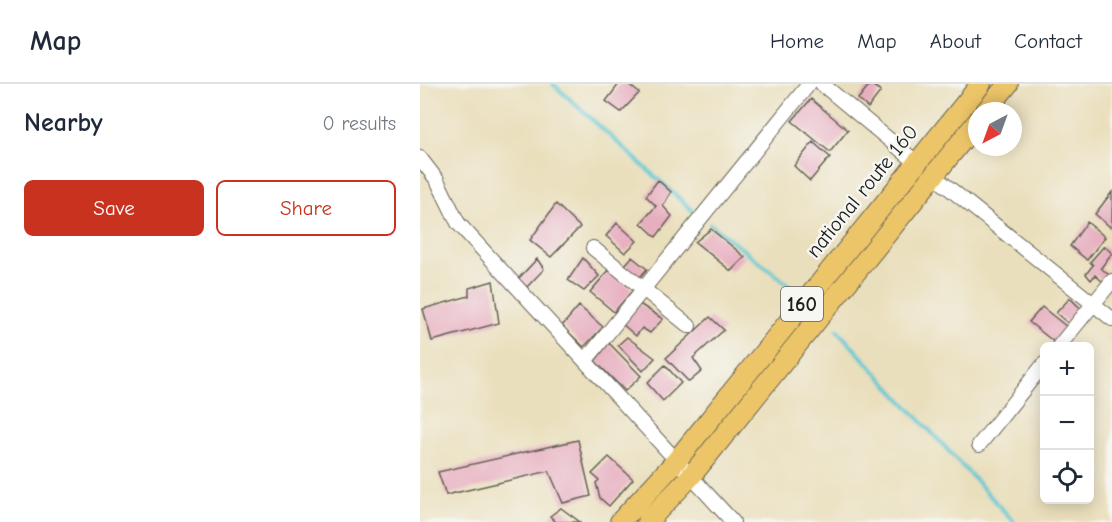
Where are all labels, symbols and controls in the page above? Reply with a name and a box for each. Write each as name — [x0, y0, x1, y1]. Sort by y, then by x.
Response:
text: Map — [30, 25, 81, 57]
text: Home — [770, 29, 824, 53]
text: Map — [857, 29, 897, 53]
text: About — [930, 29, 981, 53]
text: Contact — [1014, 29, 1082, 53]
north arrow — [968, 102, 1022, 156]
text: Nearby — [24, 108, 103, 138]
text: 0 results — [323, 112, 396, 135]
street label: national route 160 — [801, 120, 923, 262]
button: Save — [24, 180, 204, 236]
button: Share — [216, 180, 396, 236]
road number: 160 — [781, 287, 823, 321]
map controls — [1040, 342, 1094, 504]
button: + — [1040, 342, 1094, 396]
button: − — [1040, 396, 1094, 450]
button: locate — [1040, 450, 1094, 504]

